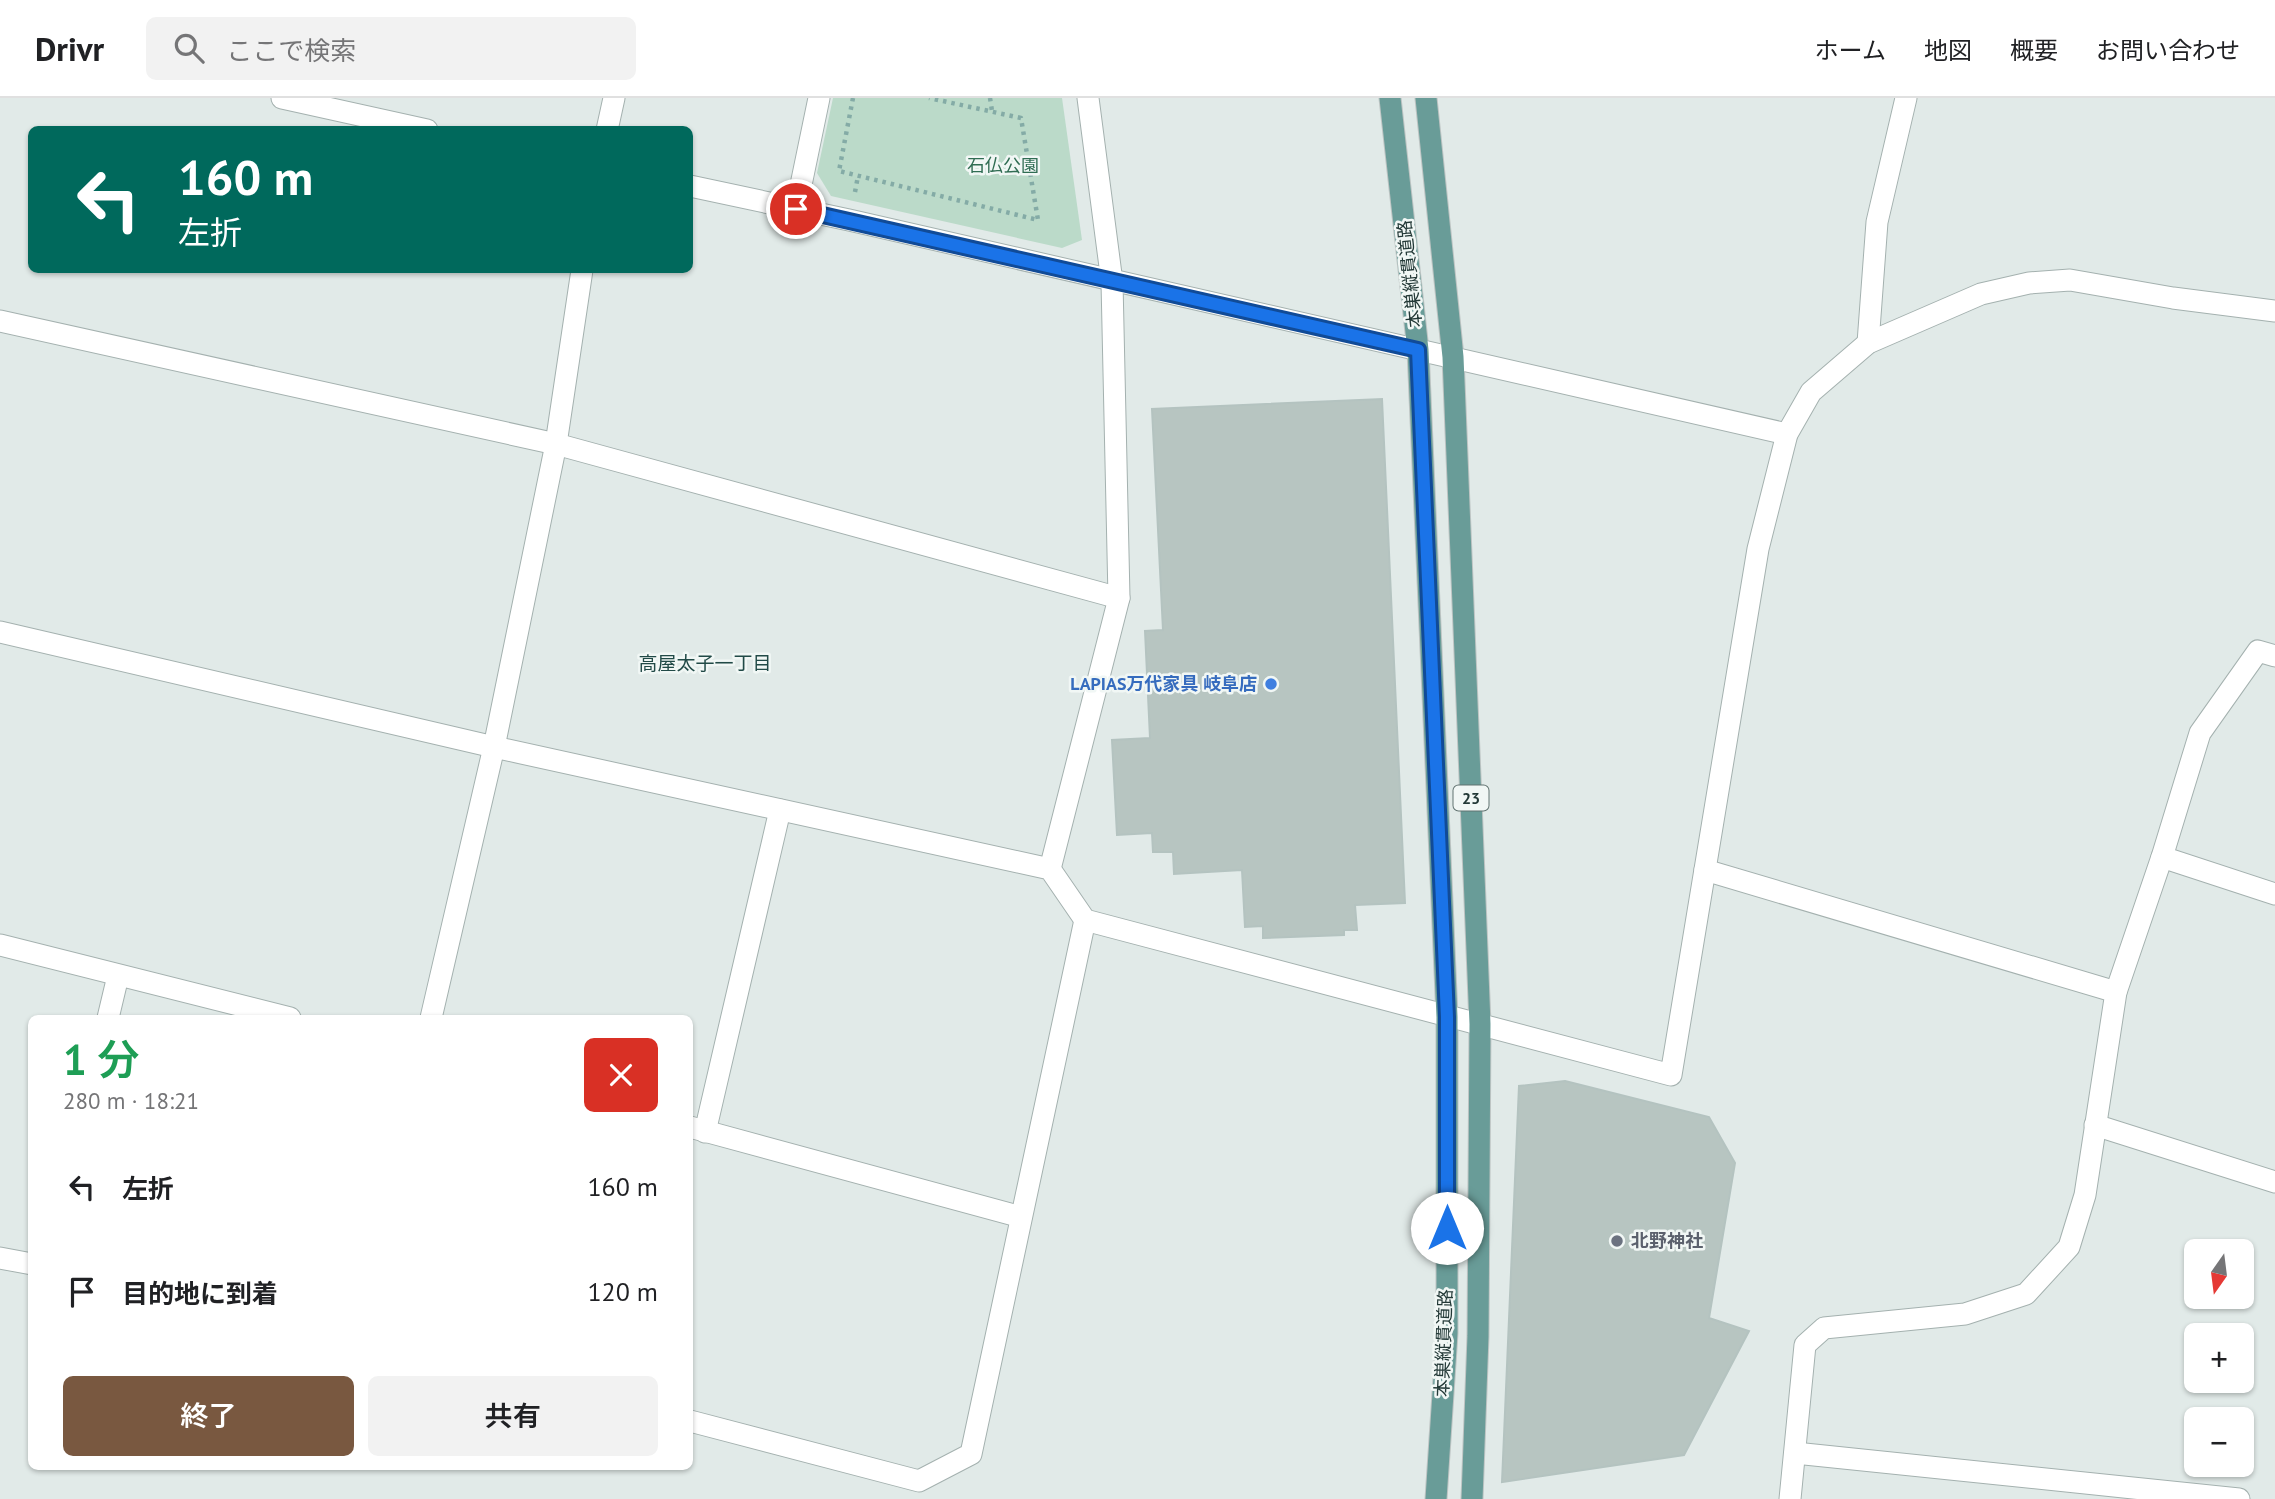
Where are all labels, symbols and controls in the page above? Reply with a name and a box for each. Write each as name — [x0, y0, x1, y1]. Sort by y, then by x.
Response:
search box — [146, 17, 636, 80]
text: Drivr — [35, 27, 104, 70]
icon: search — [170, 29, 208, 67]
text: ここで検索 — [226, 34, 356, 67]
text: ホーム — [1815, 35, 1886, 66]
text: 地図 — [1924, 35, 1972, 66]
text: 概要 — [2010, 35, 2058, 66]
text: お問い合わせ — [2096, 35, 2240, 66]
text: 160 m — [178, 145, 313, 209]
icon: left — [63, 154, 154, 245]
park label: 石仏公園 — [967, 154, 1039, 177]
pin — [766, 179, 826, 239]
icon: arrive — [777, 190, 815, 228]
text: 左折 — [178, 211, 242, 253]
street label: 本巣縦貫道路 — [1392, 219, 1427, 329]
district label: 高屋太子一丁目 — [638, 651, 772, 675]
place label: LAPIAS万代家具 岐阜店 — [1070, 672, 1257, 695]
marker: LAPIAS万代家具 岐阜店 — [1263, 676, 1279, 692]
road number: 23 — [1454, 786, 1488, 810]
text: 1 分 — [63, 1032, 139, 1087]
button: close — [584, 1038, 658, 1112]
text: 280 m · 18:21 — [63, 1086, 199, 1115]
icon: left — [63, 1168, 101, 1206]
text: 160 m — [587, 1170, 658, 1203]
text: 左折 — [122, 1172, 174, 1205]
position arrow — [1410, 1191, 1484, 1265]
place label: 北野神社 — [1631, 1229, 1703, 1252]
marker: 北野神社 — [1609, 1233, 1625, 1249]
north arrow — [2184, 1239, 2254, 1309]
map controls — [2184, 1239, 2254, 1477]
icon: arrive — [63, 1273, 101, 1311]
text: 120 m — [587, 1275, 658, 1308]
text: 目的地に到着 — [122, 1277, 278, 1310]
street label: 本巣縦貫道路 — [1430, 1289, 1457, 1397]
button: + — [2184, 1323, 2254, 1393]
button: 終了 — [63, 1376, 354, 1456]
button: 共有 — [368, 1376, 658, 1456]
button: − — [2184, 1407, 2254, 1477]

